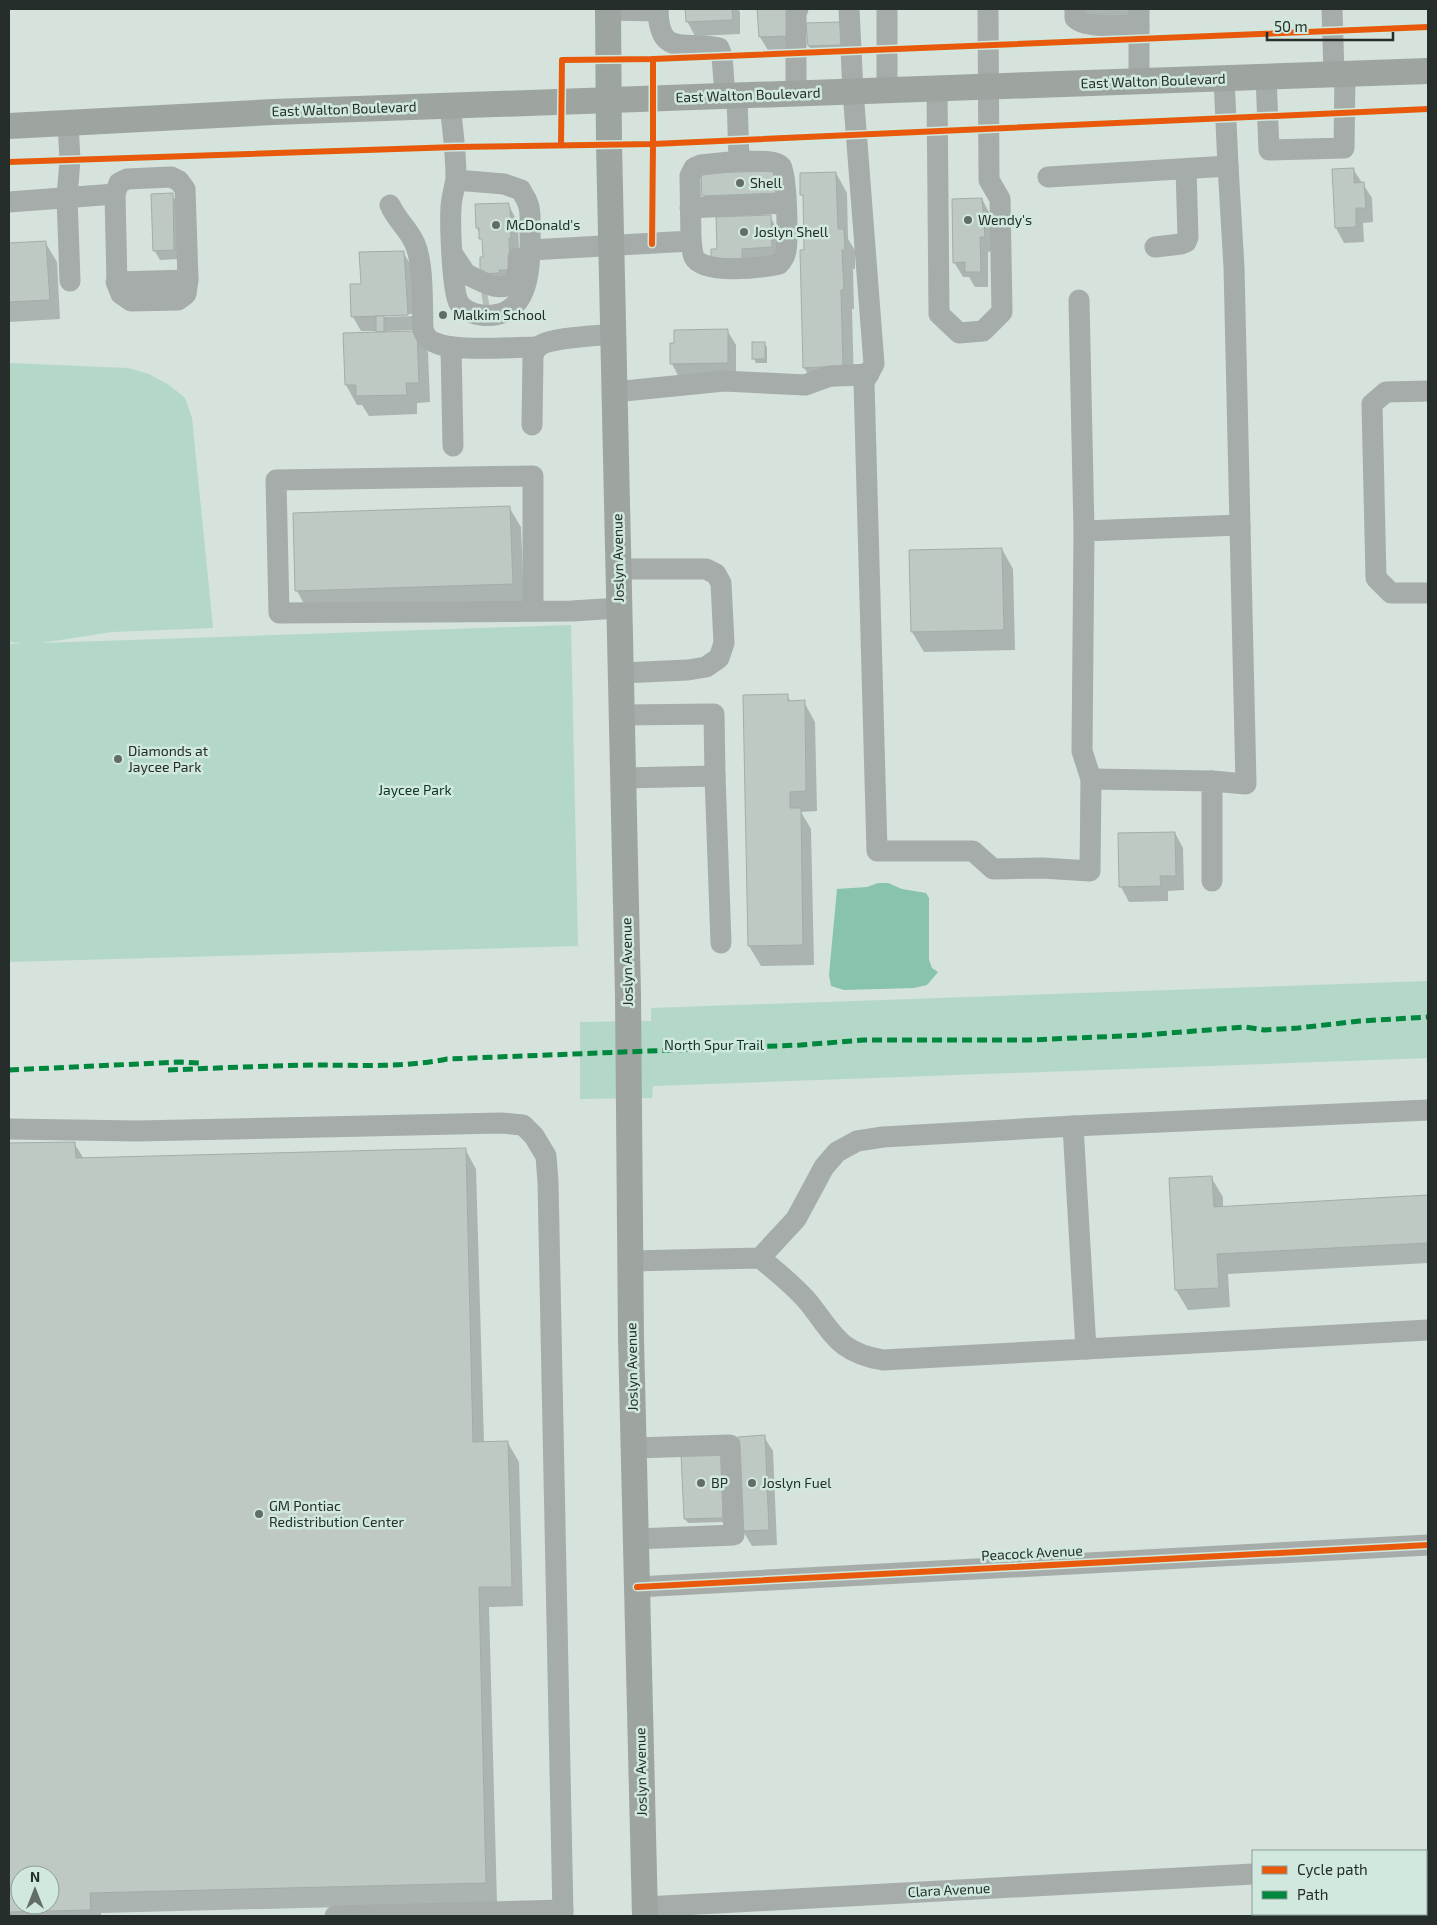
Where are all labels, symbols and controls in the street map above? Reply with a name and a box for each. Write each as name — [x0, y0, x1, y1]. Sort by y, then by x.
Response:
scale bar — [1267, 10, 1393, 42]
text: 50 m — [1274, 17, 1308, 35]
street label: East Walton Boulevard — [1080, 69, 1226, 92]
street label: East Walton Boulevard — [675, 83, 821, 106]
street label: East Walton Boulevard — [271, 97, 417, 120]
place label: Shell — [750, 174, 783, 191]
marker: Shell — [734, 177, 746, 189]
place label: Wendy's — [978, 211, 1032, 228]
marker: Wendy's — [962, 214, 974, 226]
place label: McDonald's — [506, 216, 580, 233]
marker: McDonald's — [490, 219, 502, 231]
place label: Joslyn Shell — [754, 223, 829, 240]
marker: Joslyn Shell — [738, 226, 750, 238]
place label: Malkim School — [453, 306, 547, 323]
marker: Malkim School — [437, 309, 449, 321]
street label: Joslyn Avenue — [608, 513, 627, 603]
place label: Diamonds at Jaycee Park — [128, 742, 208, 775]
marker: Diamonds at Jaycee Park — [112, 753, 124, 765]
park label: Jaycee Park — [378, 781, 452, 798]
street label: Joslyn Avenue — [617, 917, 636, 1007]
park label: North Spur Trail — [664, 1036, 765, 1053]
street label: Joslyn Avenue — [622, 1322, 641, 1412]
place label: BP — [711, 1474, 728, 1491]
place label: Joslyn Fuel — [762, 1474, 832, 1491]
marker: BP — [695, 1477, 707, 1489]
marker: Joslyn Fuel — [746, 1477, 758, 1489]
place label: GM Pontiac Redistribution Center — [269, 1497, 405, 1530]
marker: GM Pontiac Redistribution Center — [253, 1508, 265, 1520]
street label: Peacock Avenue — [981, 1541, 1083, 1564]
street label: Joslyn Avenue — [631, 1727, 650, 1817]
legend — [1252, 1850, 1427, 1915]
text: Cycle path — [1297, 1860, 1368, 1878]
north arrow — [10, 1865, 60, 1915]
text: N — [30, 1868, 40, 1885]
street label: Clara Avenue — [907, 1879, 991, 1900]
text: Path — [1297, 1885, 1328, 1903]

